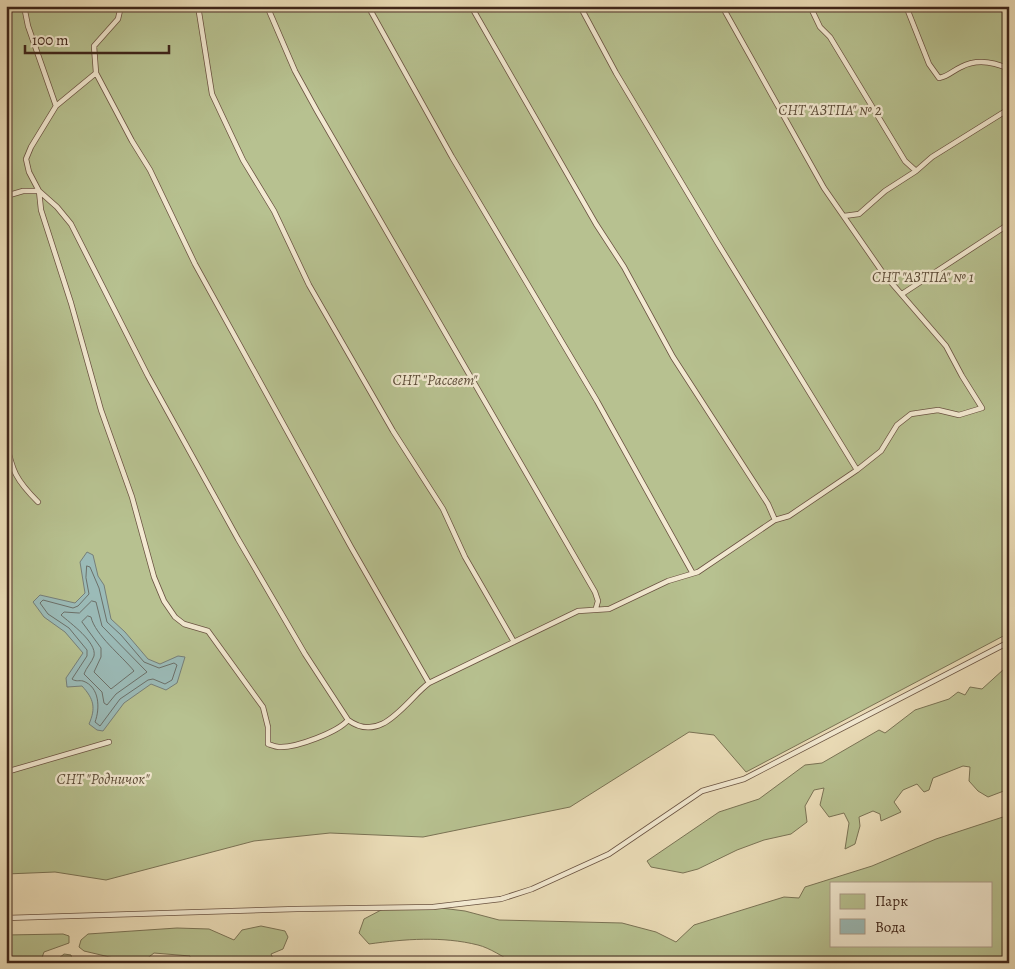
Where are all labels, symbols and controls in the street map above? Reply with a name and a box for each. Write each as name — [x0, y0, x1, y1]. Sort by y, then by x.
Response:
scale bar — [25, 22, 169, 54]
text: 100 m — [32, 30, 69, 50]
park label: СНТ "АЗТПА" № 2 — [778, 100, 882, 120]
park label: СНТ "АЗТПА" № 1 — [872, 267, 974, 287]
park label: СНТ "Рассвет" — [393, 370, 478, 390]
park label: СНТ "Родничок" — [56, 769, 150, 789]
legend — [830, 882, 992, 946]
text: Парк — [875, 891, 908, 911]
text: Вода — [875, 917, 906, 937]

